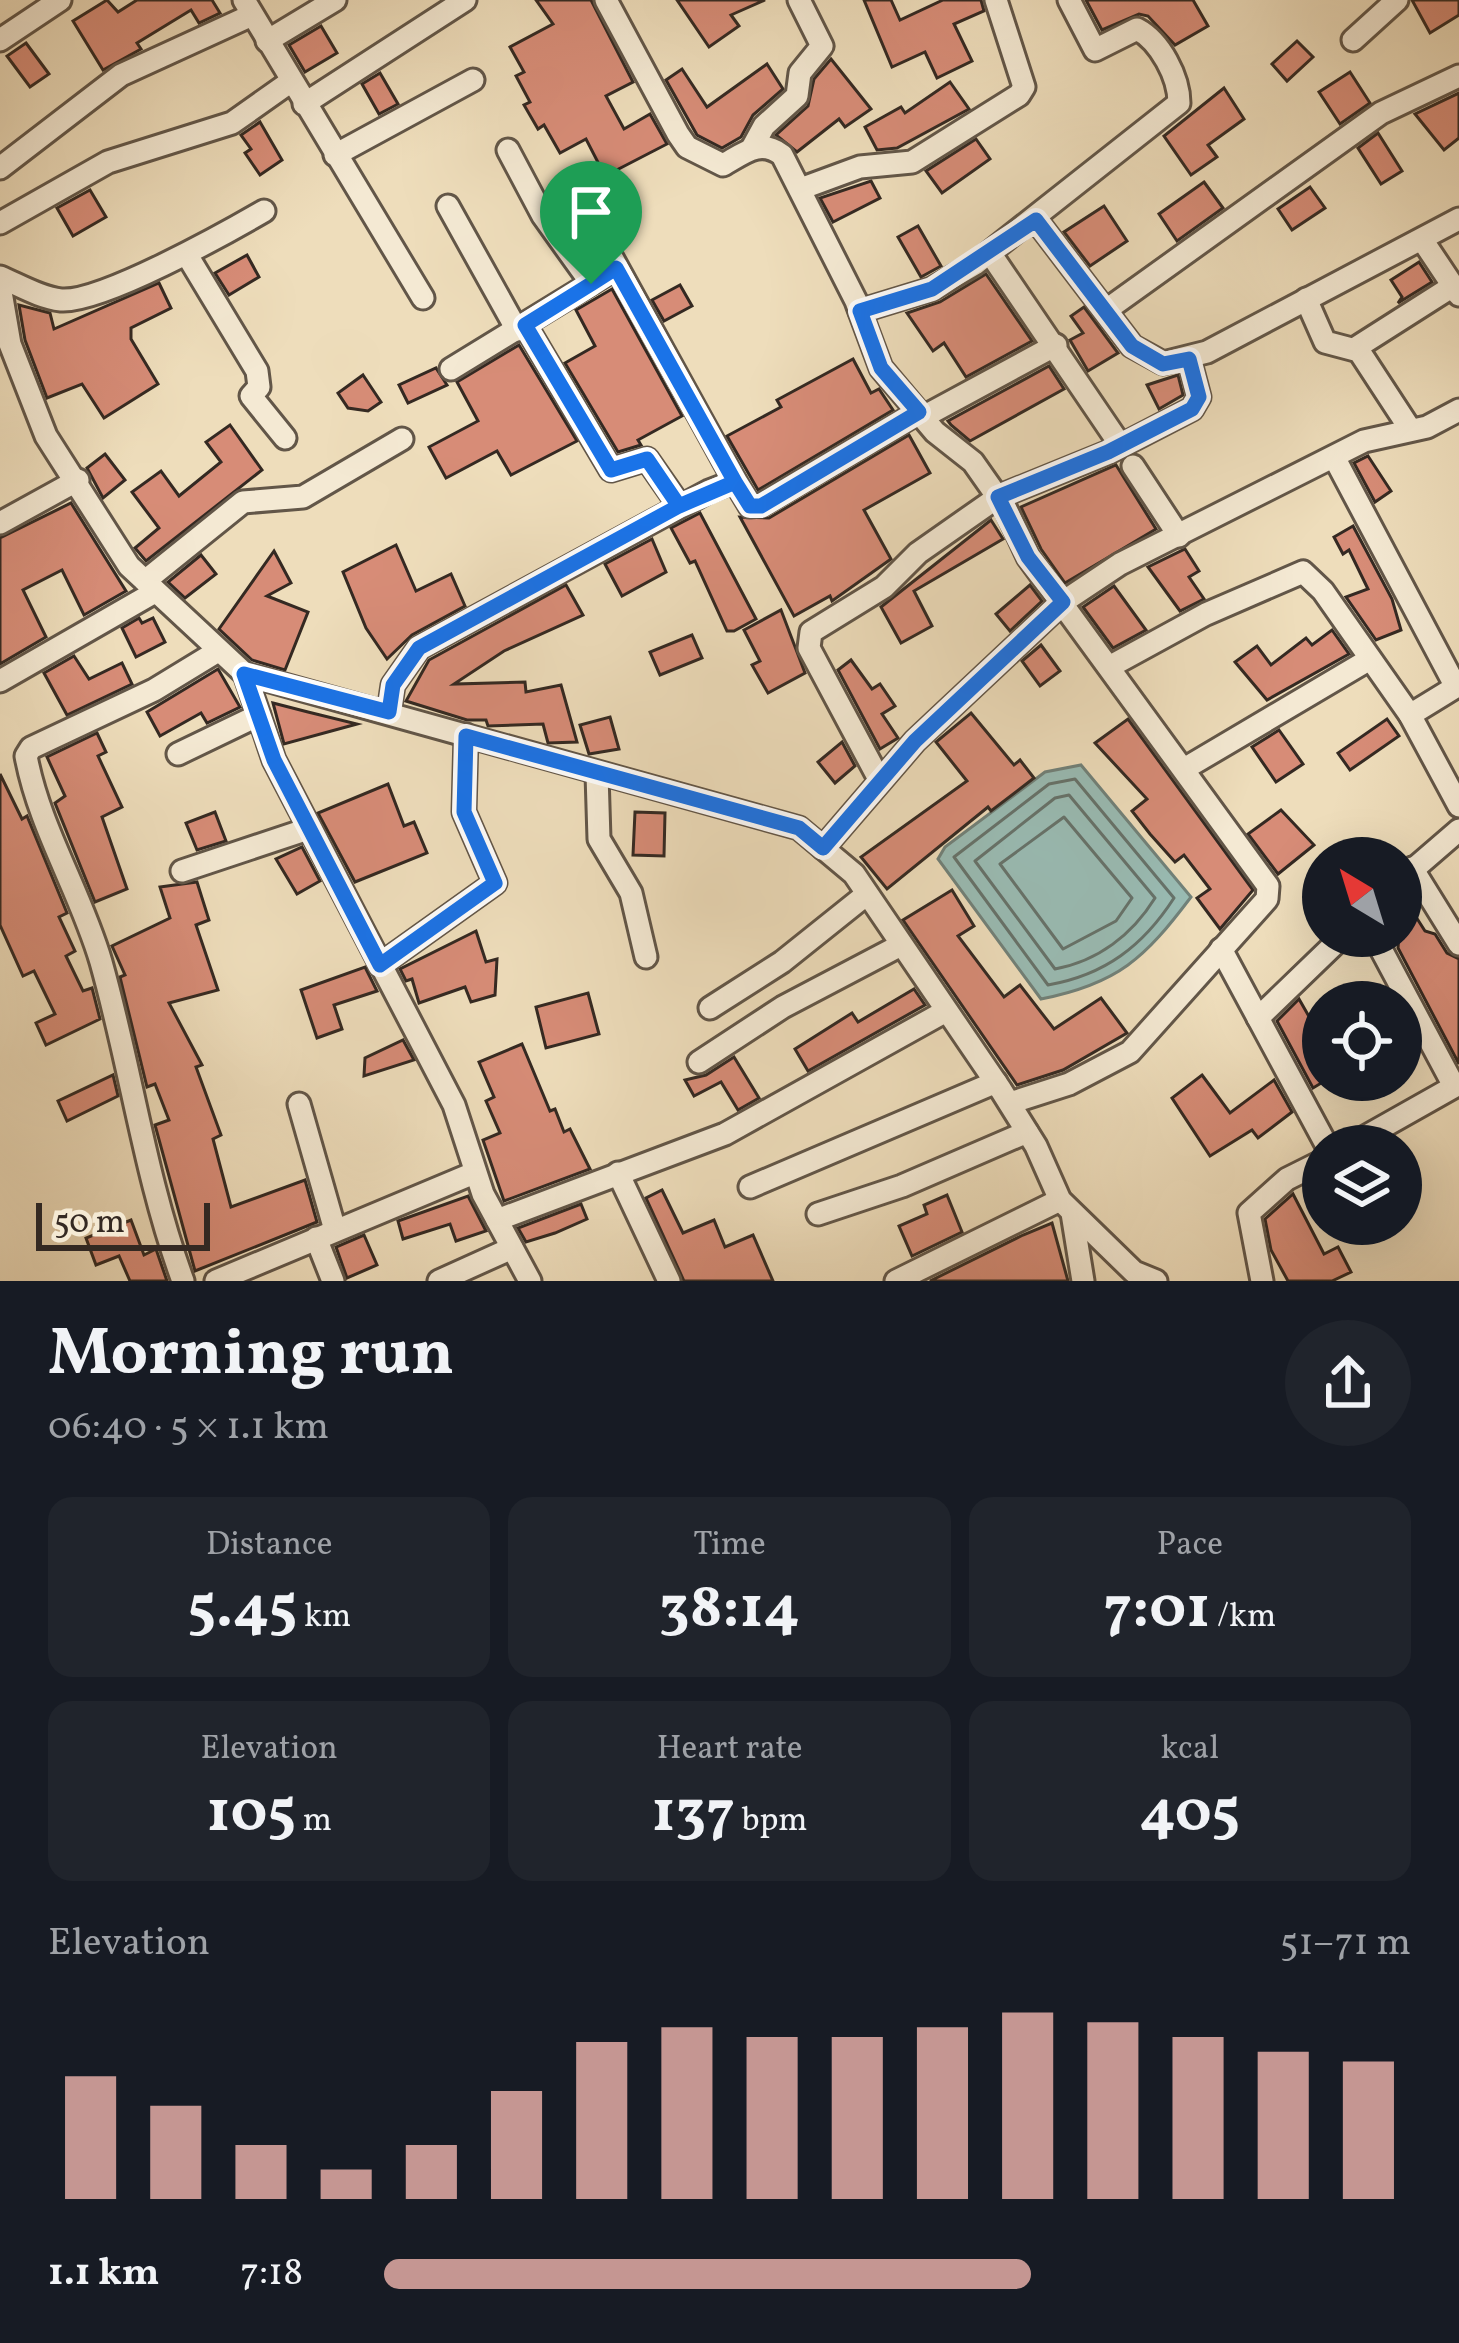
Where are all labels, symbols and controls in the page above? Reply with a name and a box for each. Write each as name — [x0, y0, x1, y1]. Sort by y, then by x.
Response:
pin — [540, 161, 642, 284]
icon: arrive — [558, 179, 624, 245]
north arrow — [1302, 837, 1422, 957]
map controls — [1302, 837, 1422, 1245]
button: locate — [1302, 981, 1422, 1101]
button: layers — [1302, 1125, 1422, 1245]
scale bar — [36, 1197, 210, 1250]
text: 50 m — [54, 1201, 125, 1247]
text: Morning run — [48, 1310, 454, 1402]
button: share — [1285, 1320, 1411, 1446]
text: 06:40 · 5 × 1.1 km — [48, 1401, 329, 1455]
text: Distance — [206, 1523, 332, 1569]
text: Time — [693, 1523, 766, 1569]
text: Pace — [1157, 1523, 1223, 1569]
text: 5.45 — [187, 1569, 297, 1652]
text: 38:14 — [659, 1569, 800, 1652]
text: 7:01 — [1104, 1569, 1210, 1652]
text: km — [297, 1595, 351, 1641]
text: /km — [1210, 1595, 1276, 1641]
text: Elevation — [201, 1727, 338, 1773]
text: Heart rate — [657, 1727, 802, 1773]
text: kcal — [1161, 1727, 1219, 1773]
text: 105 — [206, 1773, 296, 1856]
text: 137 — [651, 1773, 735, 1856]
text: 405 — [1139, 1773, 1240, 1856]
text: m — [296, 1799, 332, 1845]
text: bpm — [735, 1799, 808, 1845]
text: Elevation — [48, 1917, 210, 1971]
text: 51–71 m — [1280, 1917, 1411, 1971]
text: 1.1 km — [48, 2247, 160, 2301]
text: 7:18 — [240, 2247, 303, 2301]

